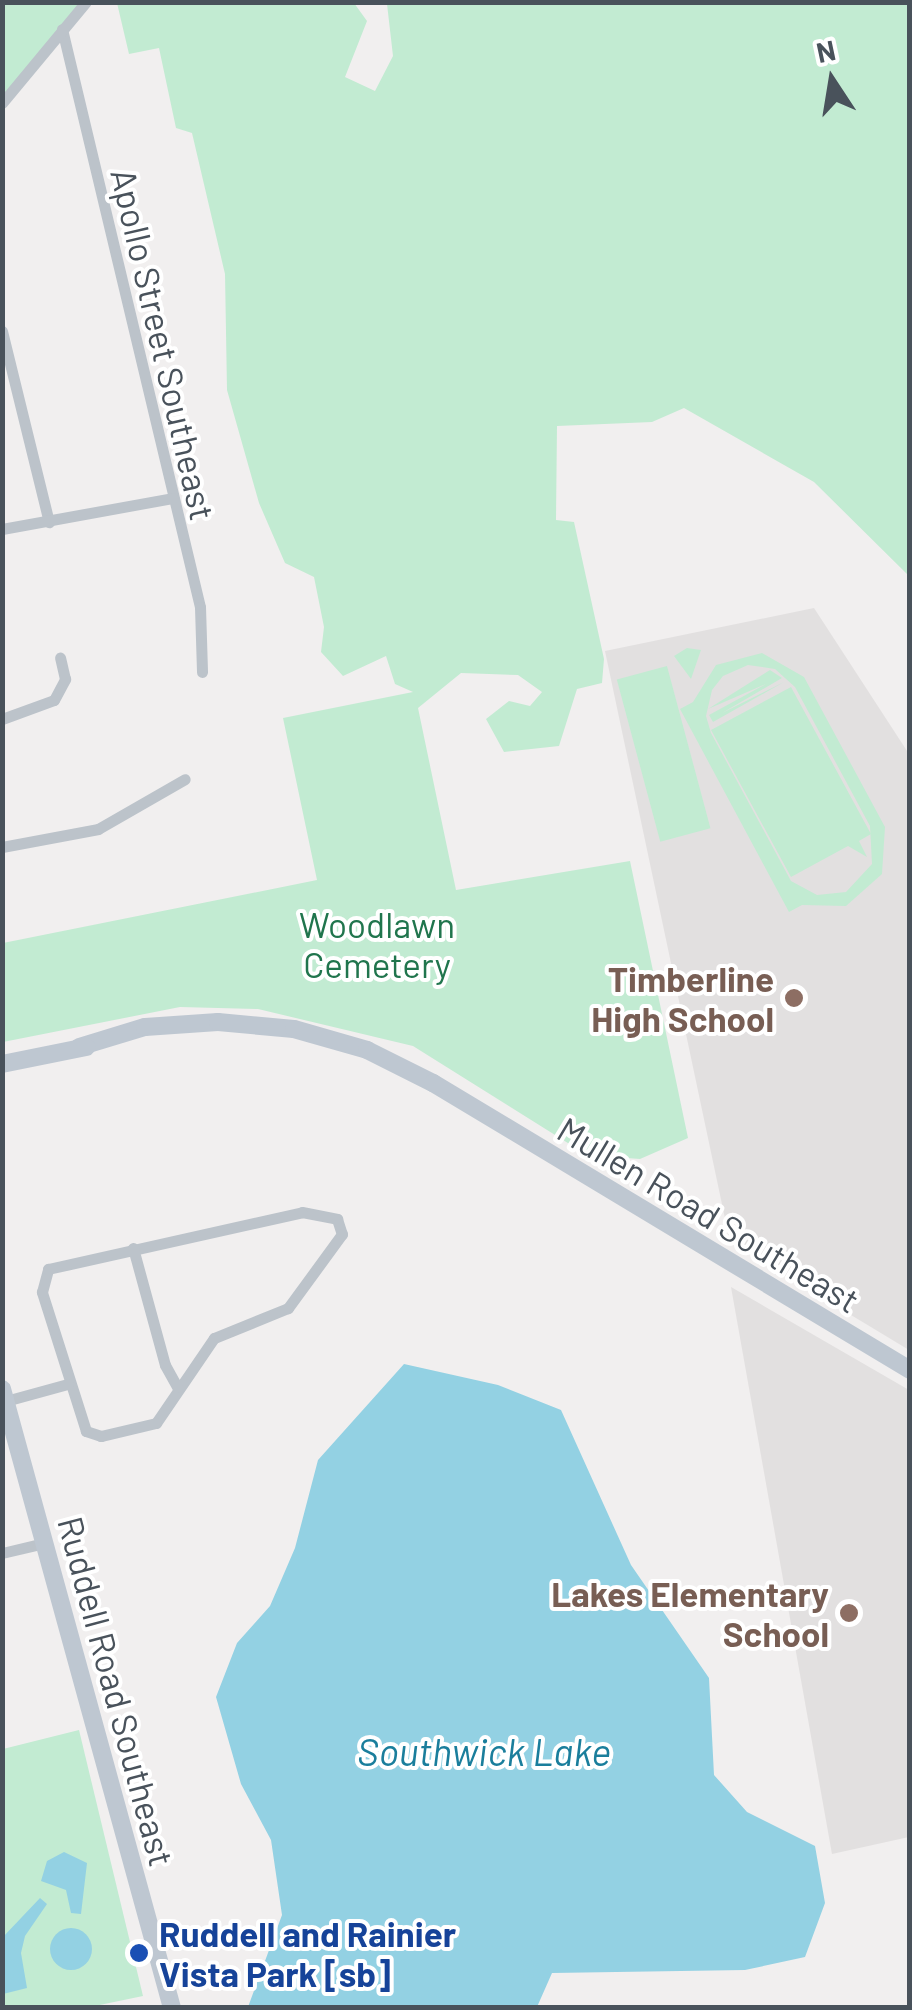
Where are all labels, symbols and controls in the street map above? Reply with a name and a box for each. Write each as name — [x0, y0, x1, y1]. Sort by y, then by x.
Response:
north arrow — [782, 30, 882, 130]
text: N — [813, 32, 838, 69]
street label: Apollo Street Southeast — [103, 164, 225, 524]
park label: Woodlawn Cemetery — [299, 903, 455, 985]
place label: Timberline High School — [591, 957, 774, 1039]
marker: Timberline High School — [783, 987, 805, 1009]
street label: Mullen Road Southeast — [551, 1107, 867, 1321]
street label: Ruddell Road Southeast — [50, 1512, 184, 1870]
place label: Lakes Elementary School — [551, 1572, 829, 1654]
marker: Lakes Elementary School — [838, 1602, 860, 1624]
water label: Southwick Lake — [357, 1729, 611, 1775]
place label: Ruddell and Rainier Vista Park [sb] — [159, 1912, 456, 1994]
marker: Ruddell and Rainier Vista Park [sb] — [128, 1942, 150, 1964]

